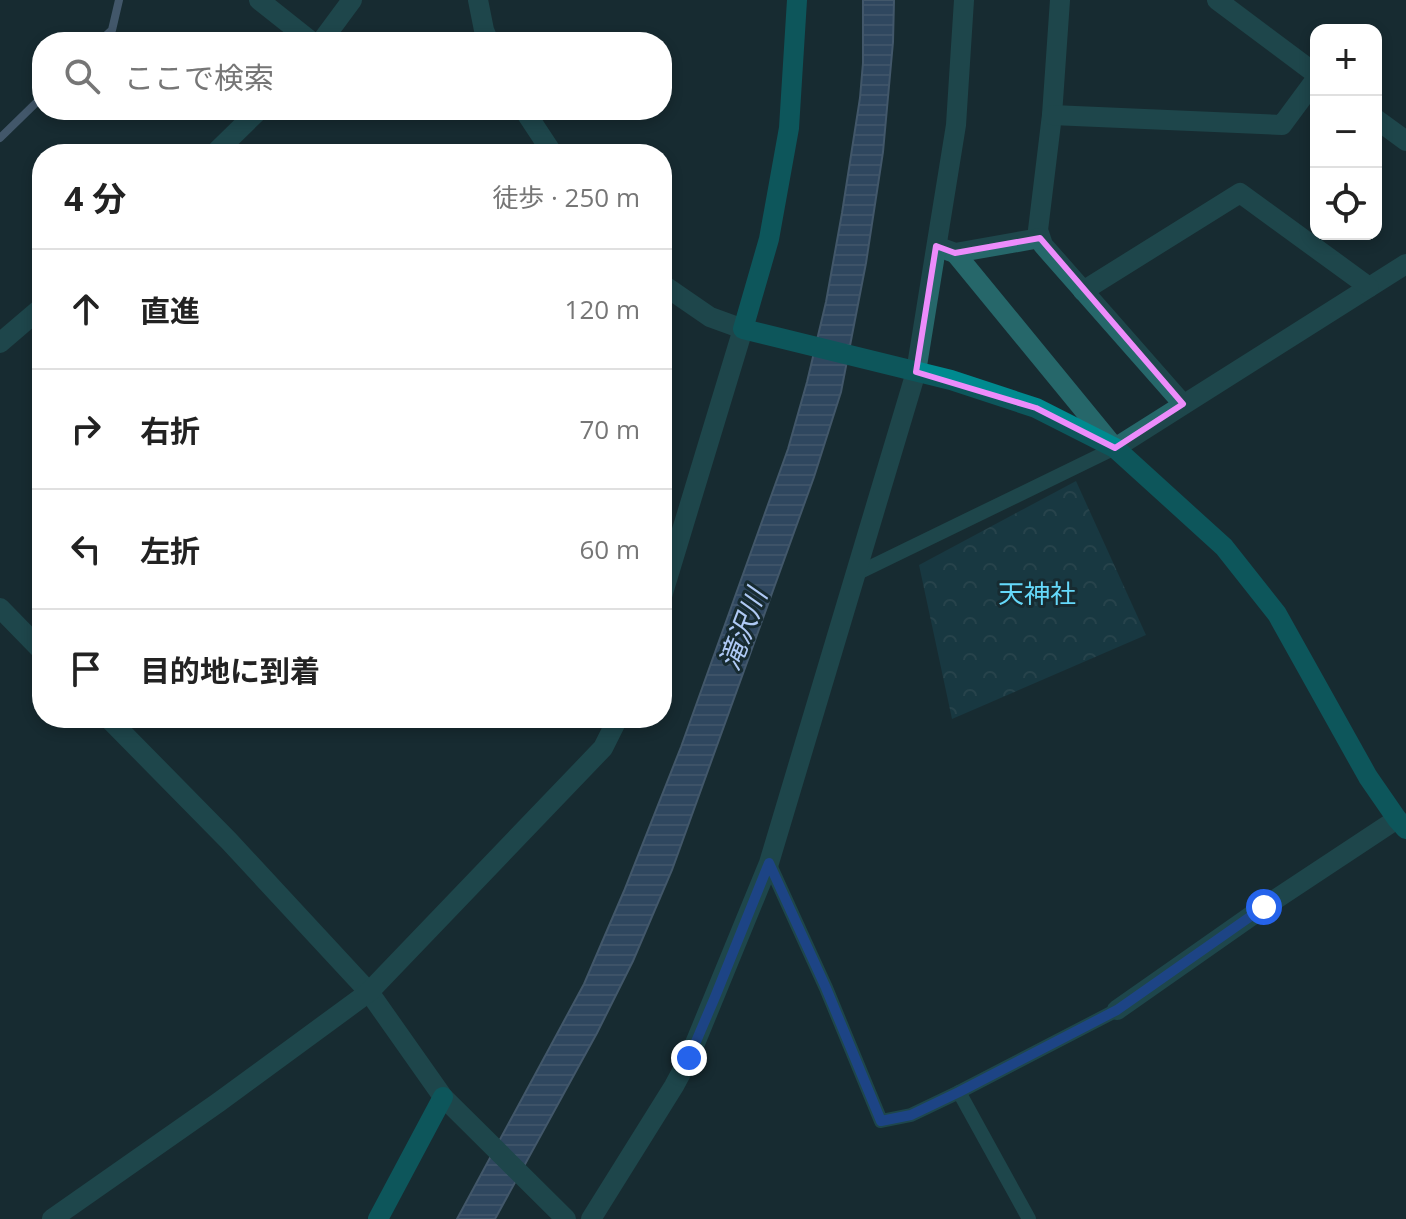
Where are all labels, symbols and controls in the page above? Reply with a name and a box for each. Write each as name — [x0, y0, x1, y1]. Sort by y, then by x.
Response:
map controls — [1310, 24, 1382, 240]
button: + — [1310, 24, 1382, 96]
search box — [32, 32, 672, 120]
icon: search — [60, 54, 104, 98]
text: ここで検索 — [124, 57, 274, 98]
button: − — [1310, 96, 1382, 168]
button: locate — [1310, 168, 1382, 240]
text: 4 分 — [64, 175, 126, 221]
text: 徒歩 · 250 m — [492, 179, 640, 215]
icon: ahead — [64, 287, 108, 331]
text: 直進 — [140, 290, 200, 331]
text: 120 m — [565, 291, 640, 327]
icon: right — [64, 407, 108, 451]
text: 右折 — [140, 410, 200, 451]
text: 70 m — [579, 411, 640, 447]
icon: left — [64, 527, 108, 571]
text: 左折 — [140, 530, 200, 571]
text: 60 m — [579, 531, 640, 567]
park label: 天神社 — [998, 575, 1076, 611]
water label: 滝沢川 — [709, 580, 776, 675]
icon: arrive — [64, 647, 108, 691]
text: 目的地に到着 — [140, 650, 320, 691]
route start — [1246, 889, 1282, 925]
route end — [671, 1040, 707, 1076]

